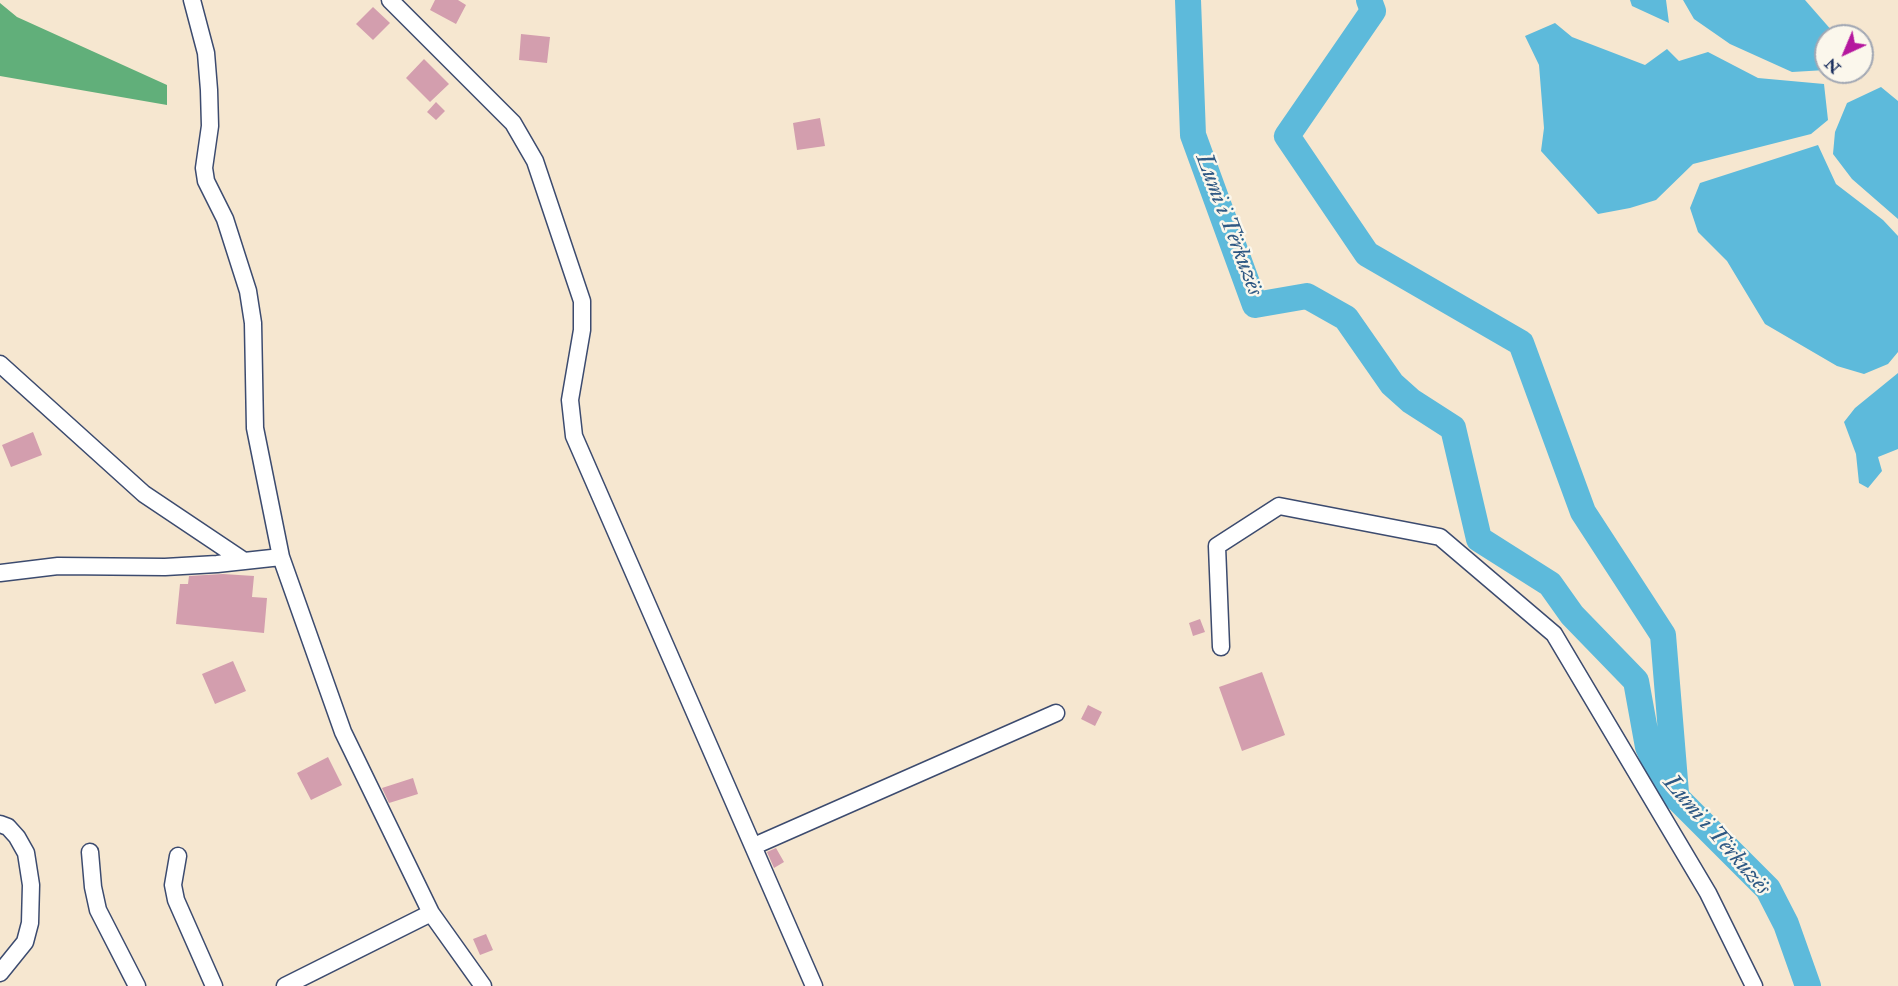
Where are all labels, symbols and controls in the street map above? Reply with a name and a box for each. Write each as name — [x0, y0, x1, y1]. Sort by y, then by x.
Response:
north arrow — [1814, 24, 1874, 84]
text: N — [1821, 53, 1845, 78]
water label: Lumi i Tërkuzës — [1188, 150, 1268, 300]
water label: Lumi i Tërkuzës — [1656, 770, 1776, 902]

